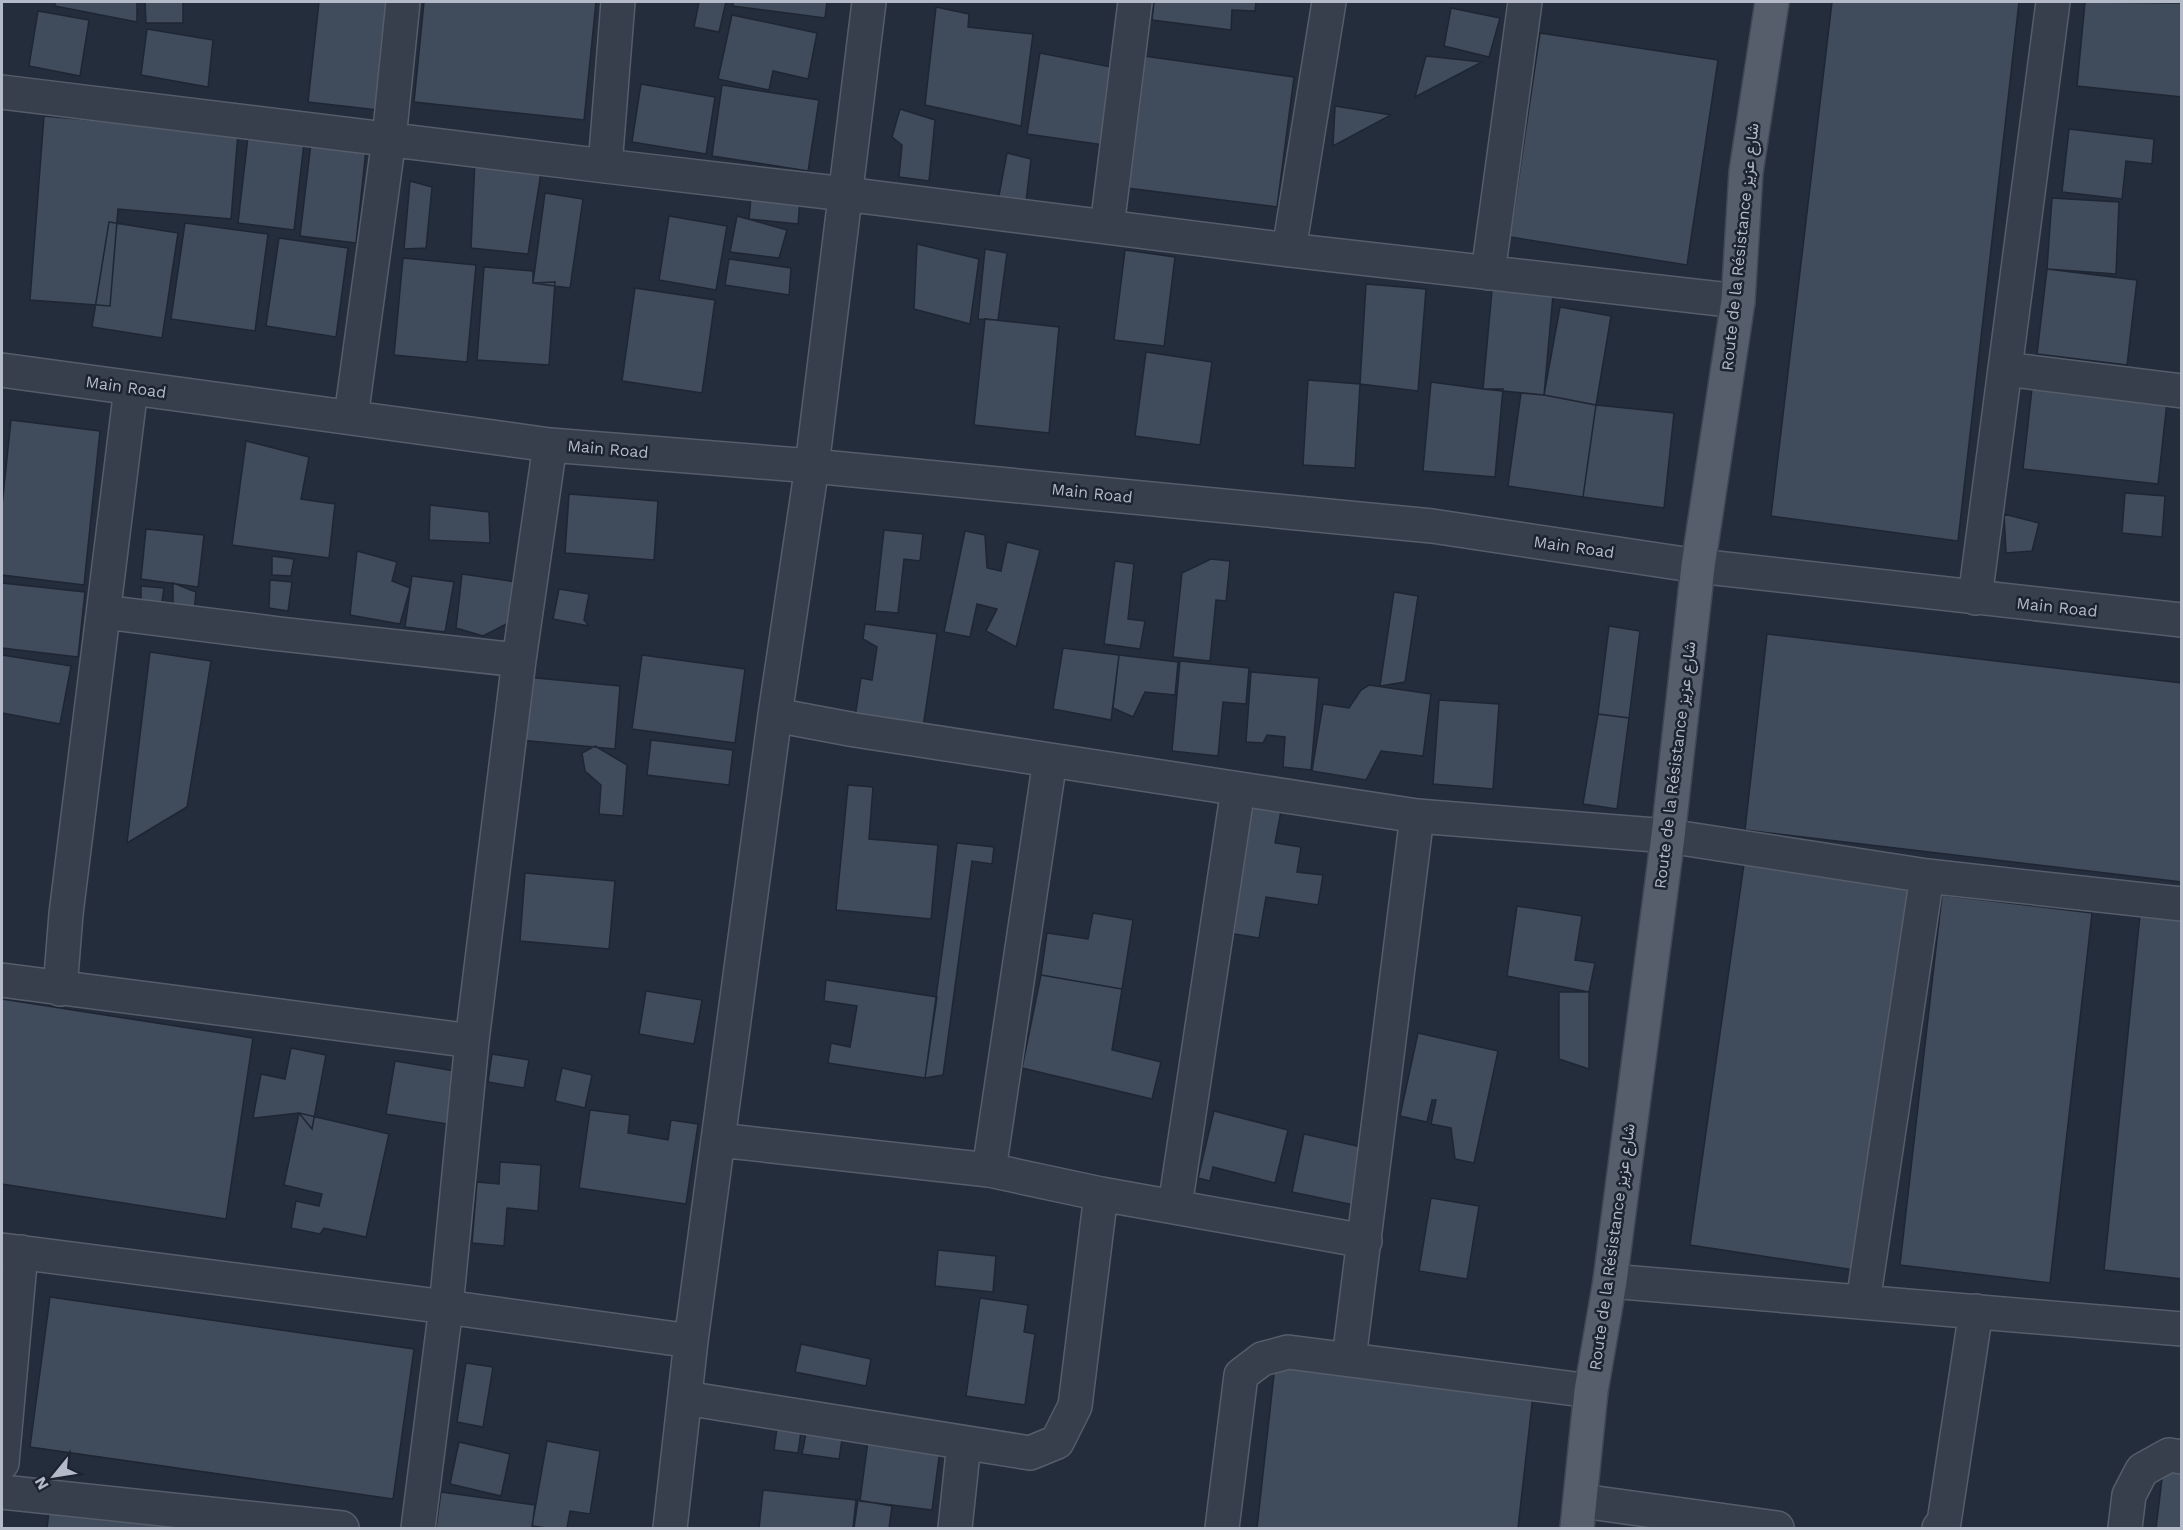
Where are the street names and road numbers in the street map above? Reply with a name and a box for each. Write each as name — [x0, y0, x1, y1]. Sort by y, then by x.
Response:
street label: Route de la Résistance شارع عزيز — [1718, 122, 1764, 372]
street label: Main Road — [84, 372, 168, 402]
street label: Main Road — [567, 436, 649, 462]
street label: Main Road — [1051, 479, 1133, 507]
street label: Main Road — [1532, 532, 1616, 562]
street label: Main Road — [2016, 593, 2098, 621]
street label: Route de la Résistance شارع عزيز — [1650, 640, 1702, 890]
street label: Route de la Résistance شارع عزيز — [1585, 1122, 1641, 1372]

